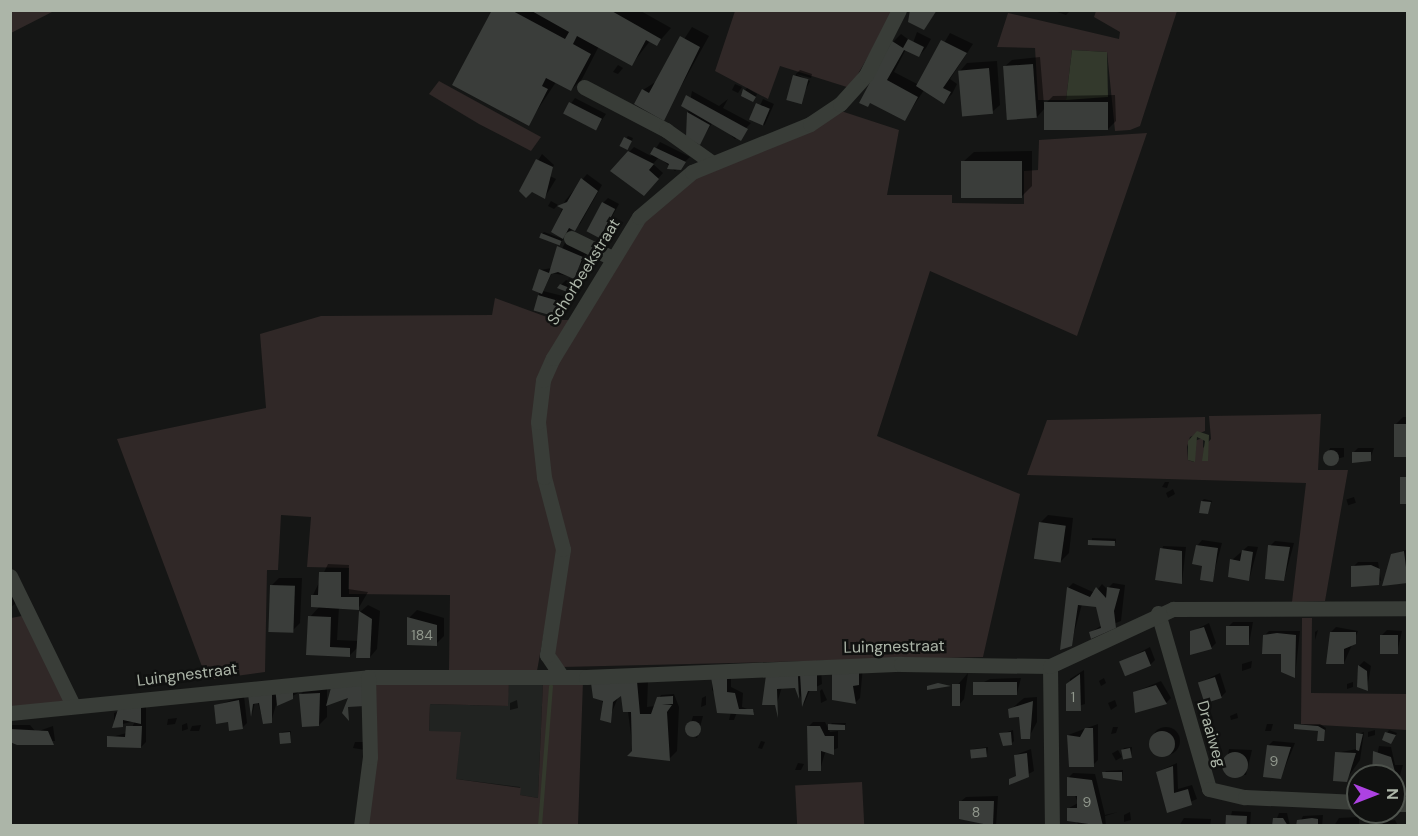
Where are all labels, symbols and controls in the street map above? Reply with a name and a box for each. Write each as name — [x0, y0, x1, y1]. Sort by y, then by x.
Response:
street label: Schorbeekstraat — [543, 215, 625, 329]
house number: 184 — [411, 627, 433, 643]
street label: Luingnestraat — [843, 637, 945, 657]
street label: Luingnestraat — [136, 659, 238, 691]
house number: 1 — [1071, 689, 1075, 705]
street label: Draaiweg — [1192, 699, 1230, 769]
house number: 9 — [1270, 753, 1278, 769]
north arrow — [1346, 764, 1406, 824]
text: N — [1382, 788, 1403, 800]
house number: 9 — [1083, 794, 1091, 810]
house number: 8 — [972, 804, 980, 820]

